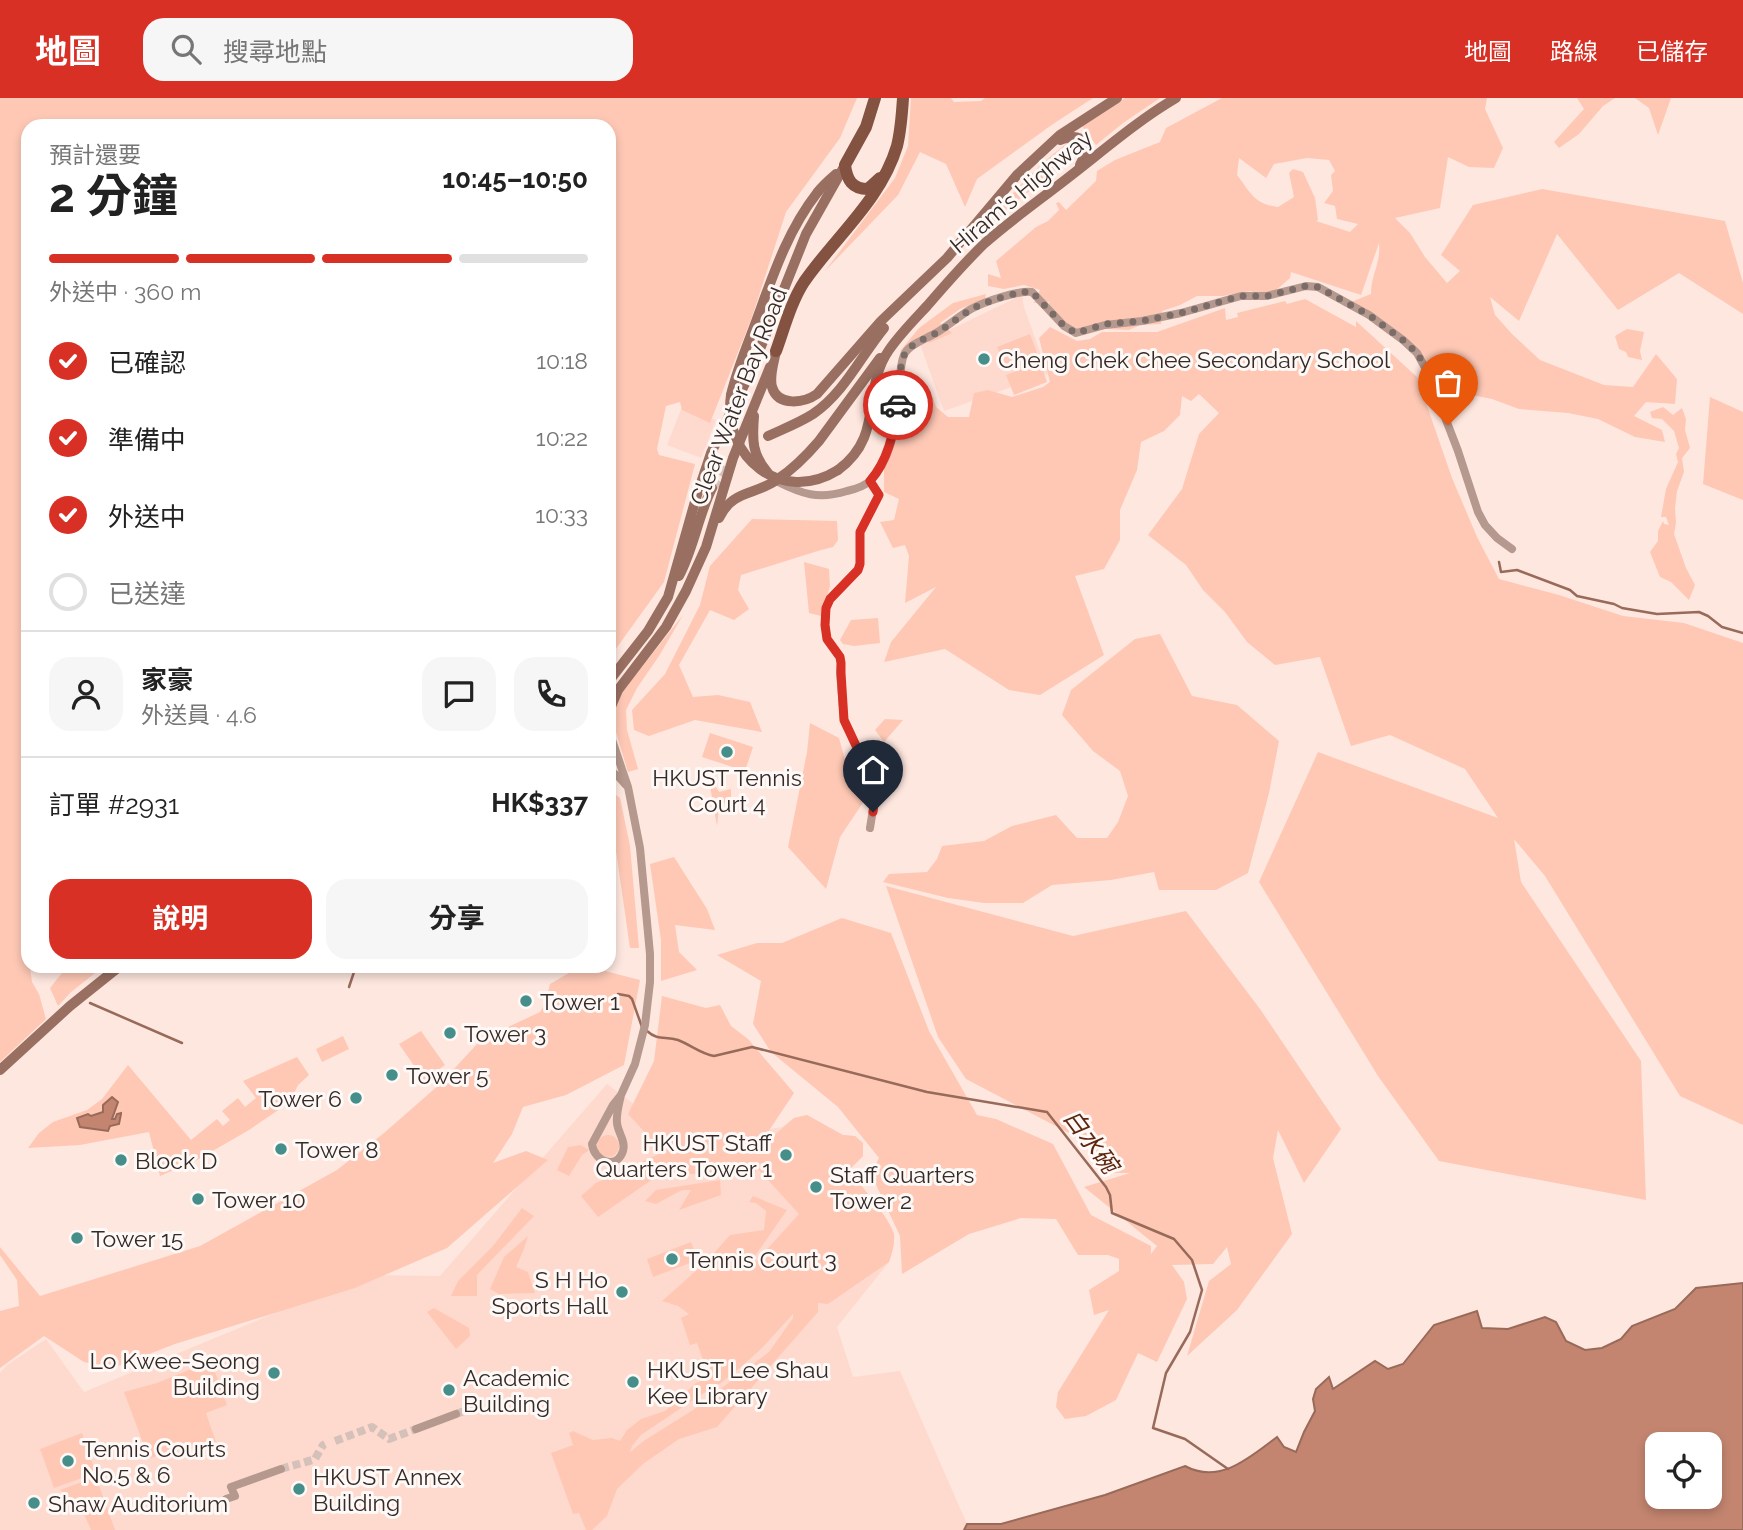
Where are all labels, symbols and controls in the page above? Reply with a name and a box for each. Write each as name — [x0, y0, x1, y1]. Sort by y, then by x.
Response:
search box — [143, 18, 633, 81]
icon: search — [167, 30, 205, 68]
text: 地圖 — [35, 32, 101, 71]
text: 搜尋地點 — [223, 37, 327, 67]
text: 地圖 — [1464, 37, 1512, 66]
text: 路線 — [1550, 37, 1598, 66]
text: 已儲存 — [1636, 37, 1708, 66]
street label: Hiram's Highway — [944, 124, 1098, 258]
text: 預計還要 — [49, 141, 141, 168]
text: 10:45–10:50 — [442, 164, 588, 194]
text: 2 分鐘 — [49, 169, 178, 223]
text: 外送中 · 360 m — [49, 278, 201, 305]
street label: Clear Water Bay Road — [684, 283, 792, 509]
icon: check — [49, 342, 87, 380]
place label: Cheng Chek Chee Secondary School — [998, 346, 1391, 373]
text: 10:18 — [536, 347, 588, 374]
text: 已確認 — [108, 348, 186, 378]
marker: Cheng Chek Chee Secondary School — [976, 351, 992, 367]
pin — [1418, 353, 1478, 425]
icon: bag — [1429, 364, 1467, 402]
courier — [863, 370, 933, 440]
icon: car — [879, 386, 917, 424]
icon: check — [49, 419, 87, 457]
text: 10:22 — [536, 424, 588, 451]
text: 準備中 — [108, 425, 186, 455]
icon: check — [49, 496, 87, 534]
text: 10:33 — [535, 501, 588, 528]
text: 外送中 — [108, 502, 186, 532]
text: 已送達 — [108, 579, 186, 609]
button: person — [49, 657, 123, 731]
button: chat — [422, 657, 496, 731]
button: phone — [514, 657, 588, 731]
text: 家豪 — [141, 665, 193, 695]
text: 外送員 · 4.6 — [141, 701, 257, 728]
pin — [843, 740, 903, 812]
marker: HKUST Tennis Court 4 — [719, 744, 735, 760]
icon: home — [854, 751, 892, 789]
place label: HKUST Tennis Court 4 — [652, 764, 802, 817]
text: HK$337 — [491, 788, 588, 818]
text: 訂單 #2931 — [49, 790, 179, 820]
button: 說明 — [49, 879, 312, 959]
button: 分享 — [326, 879, 588, 959]
place label: Tower 1 — [540, 988, 620, 1015]
marker: Tower 1 — [518, 993, 534, 1009]
place label: Tower 3 — [464, 1020, 546, 1047]
marker: Tower 3 — [442, 1025, 458, 1041]
place label: Tower 5 — [406, 1062, 488, 1089]
marker: Tower 5 — [384, 1067, 400, 1083]
place label: Tower 6 — [258, 1085, 342, 1112]
marker: Tower 6 — [348, 1090, 364, 1106]
water label: 白水碗 — [1058, 1104, 1127, 1182]
place label: HKUST Staff Quarters Tower 1 — [595, 1129, 773, 1182]
place label: Tower 8 — [295, 1136, 379, 1163]
marker: Tower 8 — [273, 1141, 289, 1157]
place label: Block D — [135, 1147, 217, 1174]
marker: HKUST Staff Quarters Tower 1 — [778, 1147, 794, 1163]
marker: Block D — [113, 1152, 129, 1168]
place label: Staff Quarters Tower 2 — [830, 1161, 974, 1214]
marker: Staff Quarters Tower 2 — [808, 1179, 824, 1195]
place label: Tower 10 — [212, 1186, 306, 1213]
marker: Tower 10 — [190, 1191, 206, 1207]
place label: Tower 15 — [91, 1225, 183, 1252]
marker: Tower 15 — [69, 1230, 85, 1246]
place label: Tennis Court 3 — [686, 1246, 837, 1273]
marker: Tennis Court 3 — [664, 1251, 680, 1267]
place label: S H Ho Sports Hall — [492, 1266, 609, 1319]
marker: S H Ho Sports Hall — [614, 1284, 630, 1300]
place label: Lo Kwee-Seong Building — [90, 1347, 260, 1400]
place label: HKUST Lee Shau Kee Library — [647, 1356, 829, 1409]
place label: Academic Building — [463, 1364, 570, 1417]
marker: Lo Kwee-Seong Building — [266, 1365, 282, 1381]
marker: HKUST Lee Shau Kee Library — [625, 1374, 641, 1390]
marker: Academic Building — [441, 1382, 457, 1398]
map controls — [1645, 1432, 1722, 1509]
button: locate — [1645, 1432, 1722, 1509]
place label: Tennis Courts No.5 & 6 — [82, 1435, 226, 1488]
marker: Tennis Courts No.5 & 6 — [60, 1453, 76, 1469]
place label: HKUST Annex Building — [313, 1463, 462, 1516]
marker: HKUST Annex Building — [291, 1481, 307, 1497]
place label: Shaw Auditorium — [48, 1490, 228, 1517]
marker: Shaw Auditorium — [26, 1495, 42, 1511]

